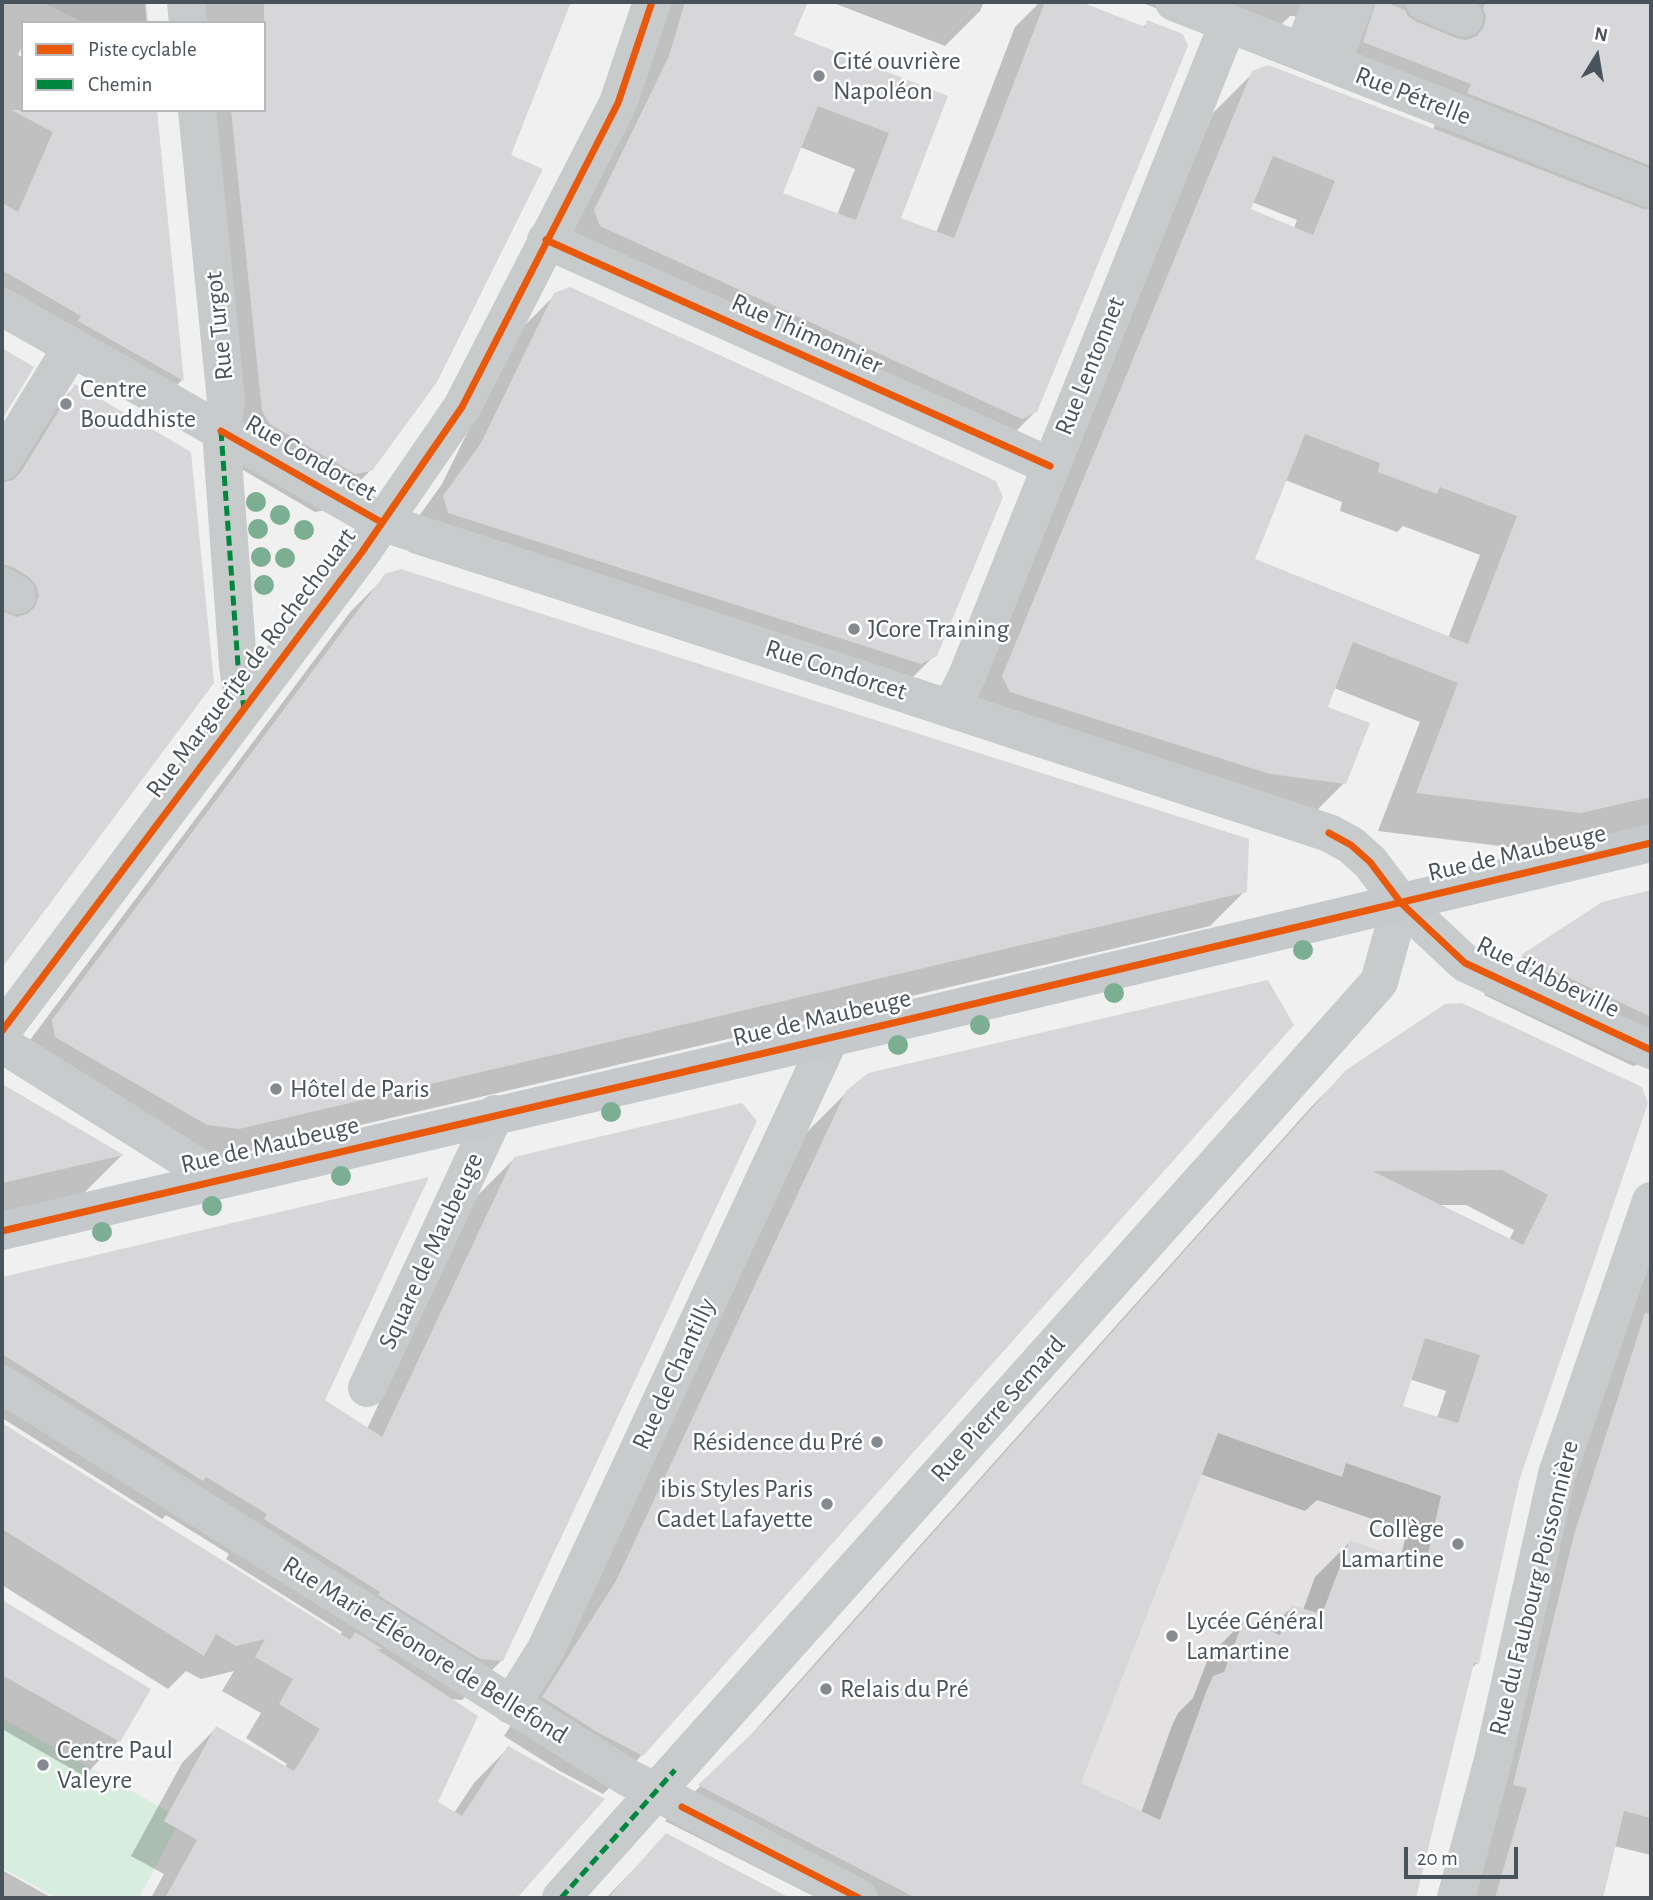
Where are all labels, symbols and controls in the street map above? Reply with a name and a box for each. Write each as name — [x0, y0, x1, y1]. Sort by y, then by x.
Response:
legend — [21, 21, 266, 112]
north arrow — [1562, 21, 1632, 91]
text: N — [1593, 24, 1609, 45]
text: Piste cyclable — [88, 39, 197, 60]
place label: Cité ouvrière Napoléon — [833, 45, 961, 106]
street label: Rue Pétrelle — [1351, 60, 1475, 132]
marker: Cité ouvrière Napoléon — [811, 68, 827, 84]
text: Chemin — [88, 74, 152, 95]
street label: Rue Turgot — [198, 270, 240, 382]
street label: Rue Thimonnier — [727, 287, 887, 381]
street label: Rue Lentonnet — [1048, 292, 1132, 440]
place label: Centre Bouddhiste — [80, 373, 196, 434]
marker: Centre Bouddhiste — [58, 396, 74, 412]
street label: Rue Condorcet — [240, 408, 382, 508]
street label: Rue Marguerite de Rochechouart — [139, 522, 363, 804]
place label: JCore Training — [868, 613, 1009, 645]
marker: JCore Training — [846, 621, 862, 637]
street label: Rue Condorcet — [761, 632, 911, 708]
street label: Rue de Maubeuge — [1425, 817, 1609, 889]
street label: Rue d'Abbeville — [1471, 929, 1625, 1025]
street label: Rue de Maubeuge — [730, 982, 914, 1054]
place label: Hôtel de Paris — [290, 1073, 429, 1105]
marker: Hôtel de Paris — [268, 1081, 284, 1097]
street label: Rue de Maubeuge — [178, 1109, 362, 1181]
street label: Square de Maubeuge — [372, 1148, 490, 1354]
street label: Rue de Chantilly — [625, 1293, 723, 1455]
street label: Rue Pierre Semard — [924, 1329, 1072, 1489]
place label: Résidence du Pré — [692, 1426, 863, 1458]
marker: Résidence du Pré — [869, 1434, 885, 1450]
street label: Rue du Faubourg Poissonnière — [1482, 1437, 1586, 1739]
place label: ibis Styles Paris Cadet Lafayette — [657, 1473, 813, 1534]
marker: ibis Styles Paris Cadet Lafayette — [819, 1496, 835, 1512]
place label: Collège Lamartine — [1340, 1513, 1444, 1574]
marker: Collège Lamartine — [1450, 1536, 1466, 1552]
street label: Rue Marie-Éléonore de Bellefond — [277, 1549, 573, 1751]
place label: Lycée Général Lamartine — [1186, 1605, 1324, 1666]
marker: Lycée Général Lamartine — [1164, 1628, 1180, 1644]
place label: Relais du Pré — [840, 1673, 969, 1705]
marker: Relais du Pré — [818, 1681, 834, 1697]
place label: Centre Paul Valeyre — [57, 1734, 173, 1796]
marker: Centre Paul Valeyre — [35, 1757, 51, 1773]
scale bar — [1408, 1834, 1522, 1878]
text: 20 m — [1417, 1848, 1458, 1869]

